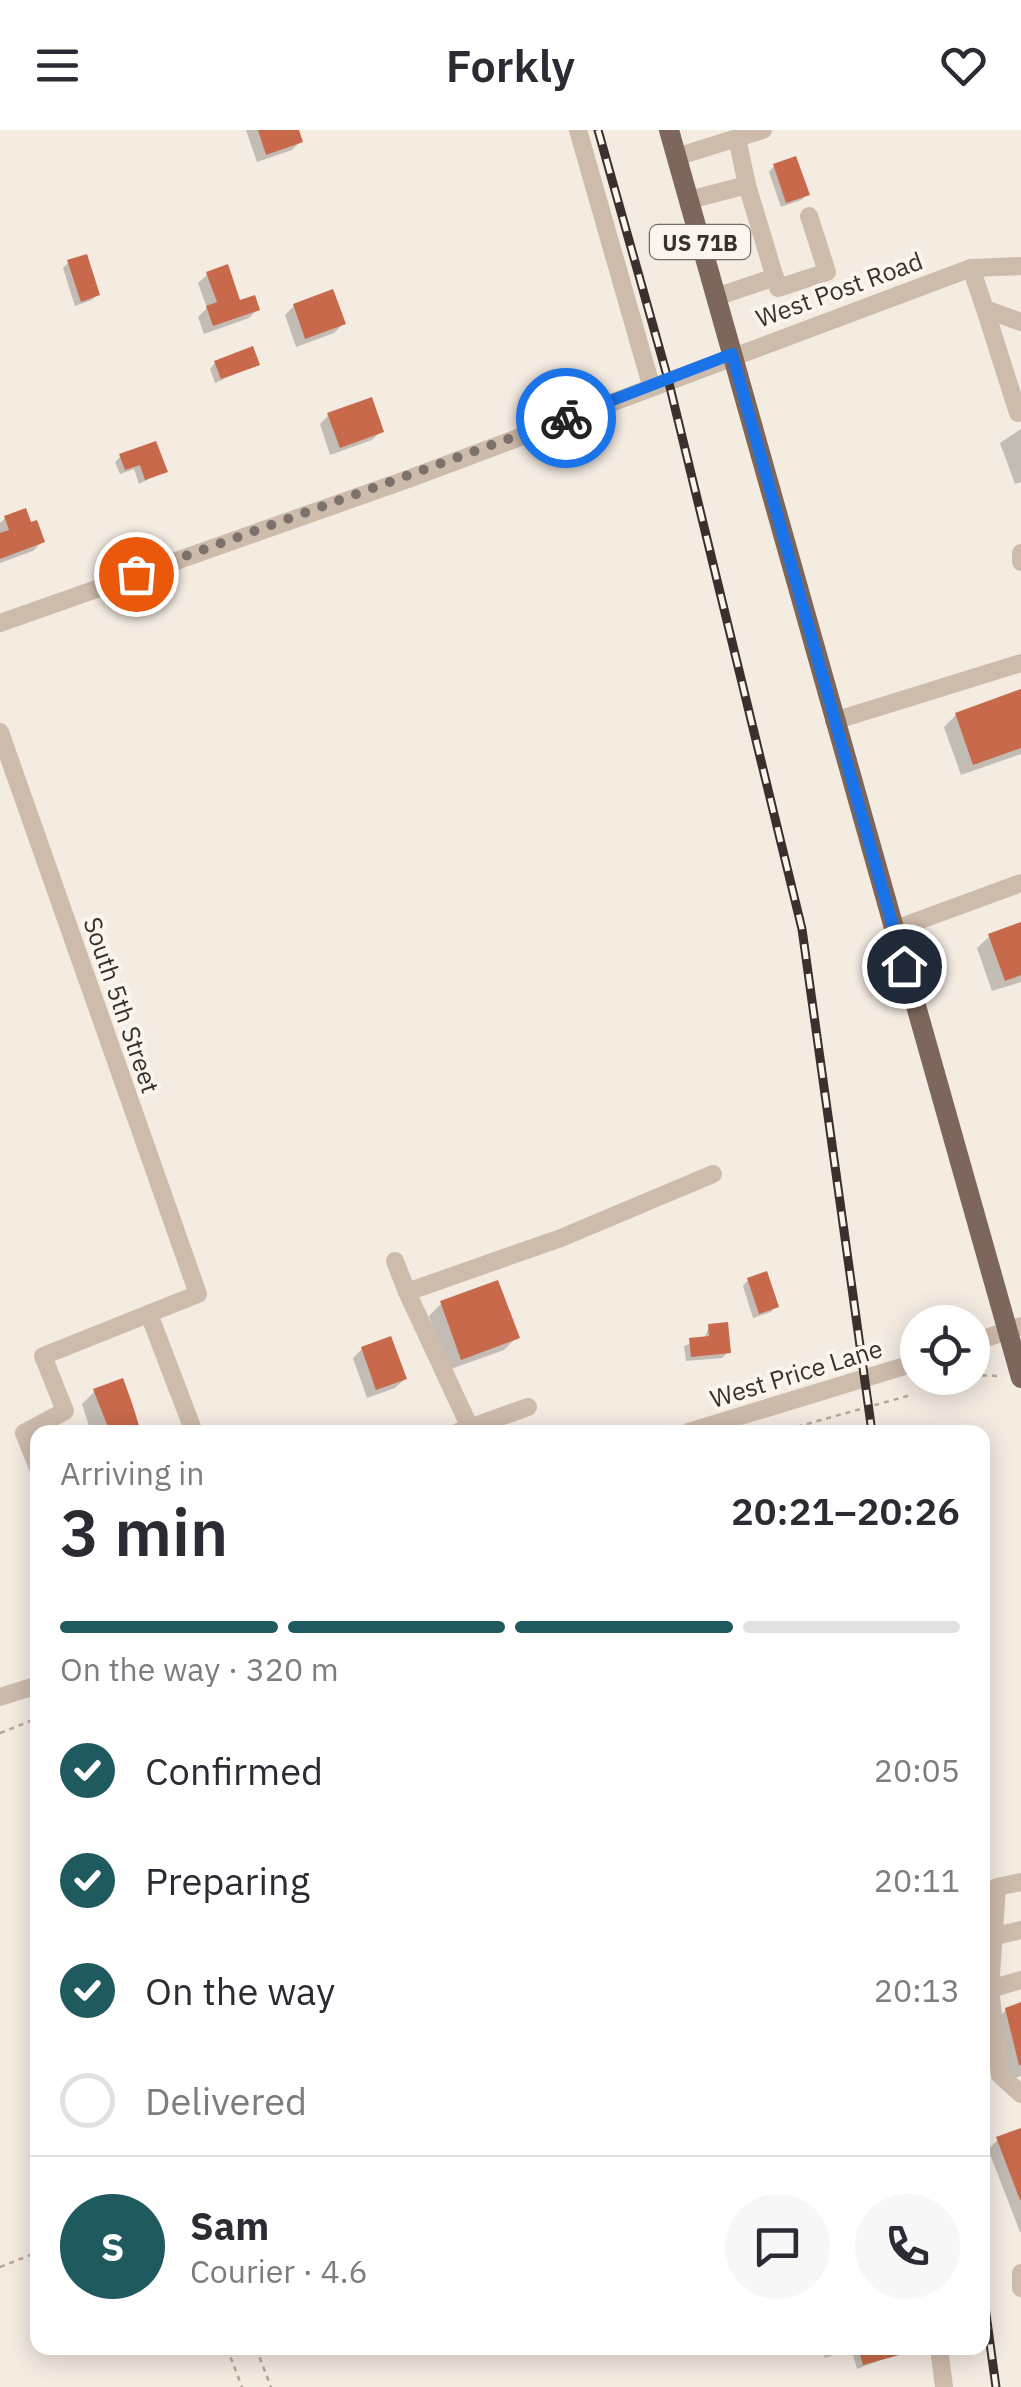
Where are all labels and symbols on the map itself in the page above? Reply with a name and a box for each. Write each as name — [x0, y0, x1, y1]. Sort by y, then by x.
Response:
road number: US 71B — [650, 225, 750, 259]
street label: West Post Road — [751, 244, 927, 334]
courier — [516, 368, 616, 468]
pin — [94, 532, 179, 617]
street label: South 5th Street — [76, 913, 168, 1097]
pin — [862, 924, 947, 1009]
street label: West Price Lane — [706, 1331, 886, 1415]

